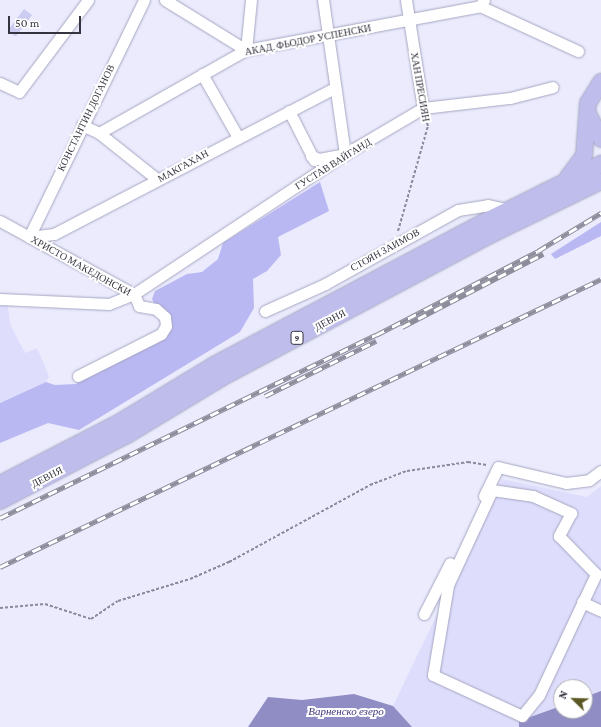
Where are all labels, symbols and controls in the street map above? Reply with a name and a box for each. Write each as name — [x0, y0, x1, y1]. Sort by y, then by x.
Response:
scale bar — [10, 8, 83, 34]
text: 50 m — [15, 16, 39, 30]
street label: АКАД. ФЬОДОР УСПЕНСКИ — [244, 22, 372, 58]
street label: ХАН ПРЕСИЯН — [408, 51, 432, 123]
street label: КОНСТАНТИН ДОГАНОВ — [55, 63, 117, 173]
street label: ГУСТАВ ВАЙГАНД — [293, 136, 373, 192]
street label: МАКГАХАН — [155, 147, 211, 185]
street label: СТОЯН ЗАИМОВ — [348, 226, 422, 274]
street label: ХРИСТО МАКЕДОНСКИ — [29, 233, 133, 299]
street label: ДЕВНЯ — [312, 307, 348, 333]
road number: 9 — [290, 331, 304, 345]
street label: ДЕВНЯ — [29, 464, 65, 490]
north arrow — [553, 679, 593, 719]
text: N — [556, 689, 570, 700]
water label: Варненско езеро — [308, 704, 384, 718]

